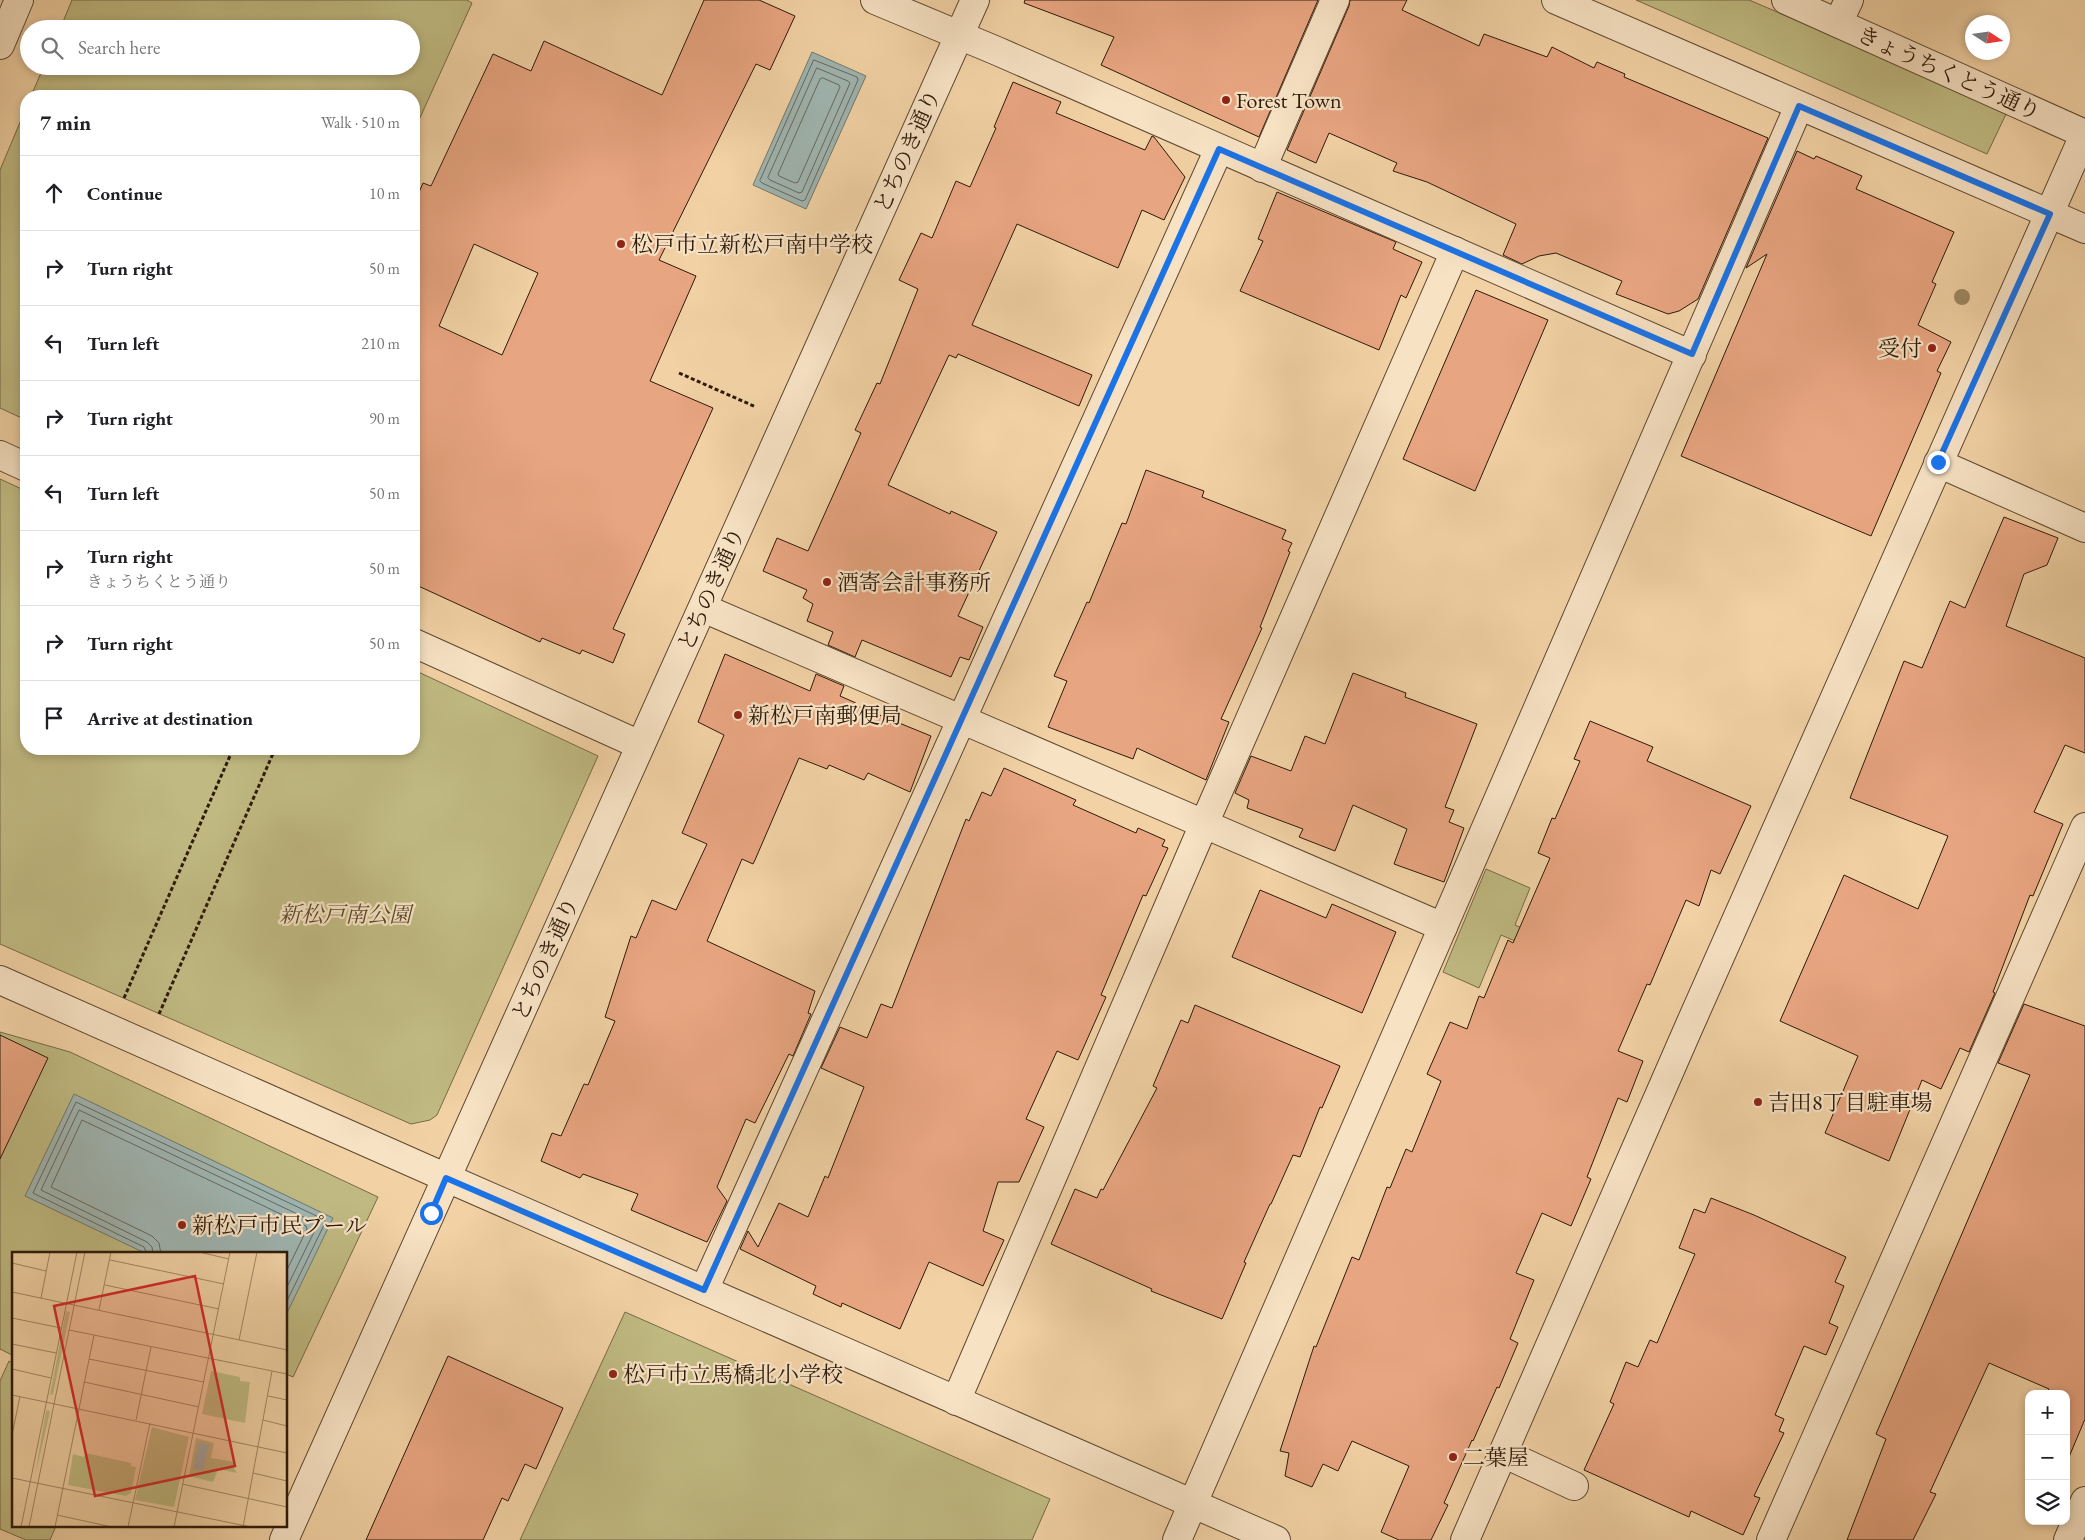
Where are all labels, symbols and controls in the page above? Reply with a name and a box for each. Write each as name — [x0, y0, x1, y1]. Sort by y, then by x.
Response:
north arrow — [1965, 15, 2010, 60]
street label: きょうちくとう通り — [1853, 19, 2045, 127]
search box — [20, 20, 420, 75]
icon: search — [38, 34, 66, 62]
text: Search here — [78, 35, 160, 60]
street label: とちのき通り — [867, 85, 947, 217]
place label: Forest Town — [1236, 86, 1342, 115]
marker: Forest Town — [1220, 94, 1232, 106]
text: 7 min — [40, 109, 91, 136]
text: Walk · 510 m — [321, 112, 400, 133]
icon: ahead — [40, 179, 68, 207]
text: Continue — [87, 181, 162, 206]
text: 10 m — [369, 183, 400, 204]
place label: 松戸市立新松戸南中学校 — [631, 230, 873, 259]
marker: 松戸市立新松戸南中学校 — [615, 238, 627, 250]
icon: right — [40, 254, 68, 282]
text: Turn right — [87, 256, 173, 281]
text: 50 m — [369, 258, 400, 279]
icon: left — [40, 329, 68, 357]
text: Turn left — [87, 331, 159, 356]
text: 210 m — [361, 333, 400, 354]
place label: 受付 — [1878, 334, 1922, 363]
marker: 受付 — [1926, 342, 1938, 354]
icon: right — [40, 404, 68, 432]
text: Turn right — [87, 406, 173, 431]
text: 90 m — [369, 408, 400, 429]
route end — [1927, 451, 1950, 474]
icon: left — [40, 479, 68, 507]
text: Turn left — [87, 481, 159, 506]
text: 50 m — [369, 483, 400, 504]
street label: とちのき通り — [671, 523, 751, 655]
text: Turn right — [87, 544, 173, 569]
icon: right — [40, 554, 68, 582]
text: 50 m — [369, 558, 400, 579]
place label: 酒寄会計事務所 — [837, 568, 991, 597]
text: きょうちくとう通り — [87, 571, 231, 592]
marker: 酒寄会計事務所 — [821, 576, 833, 588]
icon: right — [40, 629, 68, 657]
text: Turn right — [87, 631, 173, 656]
text: 50 m — [369, 633, 400, 654]
place label: 新松戸南郵便局 — [748, 701, 902, 730]
icon: arrive — [40, 704, 68, 732]
text: Arrive at destination — [87, 706, 253, 731]
marker: 新松戸南郵便局 — [732, 709, 744, 721]
street label: とちのき通り — [505, 893, 585, 1025]
park label: 新松戸南公園 — [279, 900, 414, 929]
place label: 吉田8丁目駐車場 — [1768, 1088, 1933, 1117]
marker: 吉田8丁目駐車場 — [1752, 1096, 1764, 1108]
route start — [420, 1202, 443, 1225]
place label: 新松戸市民プール — [192, 1211, 367, 1240]
marker: 新松戸市民プール — [176, 1219, 188, 1231]
inset map — [12, 1252, 288, 1528]
place label: 松戸市立馬橋北小学校 — [623, 1360, 843, 1389]
marker: 松戸市立馬橋北小学校 — [607, 1368, 619, 1380]
map controls — [2025, 1390, 2070, 1525]
button: + — [2025, 1390, 2070, 1435]
button: − — [2025, 1435, 2070, 1480]
place label: 二葉屋 — [1463, 1443, 1529, 1472]
marker: 二葉屋 — [1447, 1451, 1459, 1463]
button: layers — [2025, 1480, 2070, 1525]

